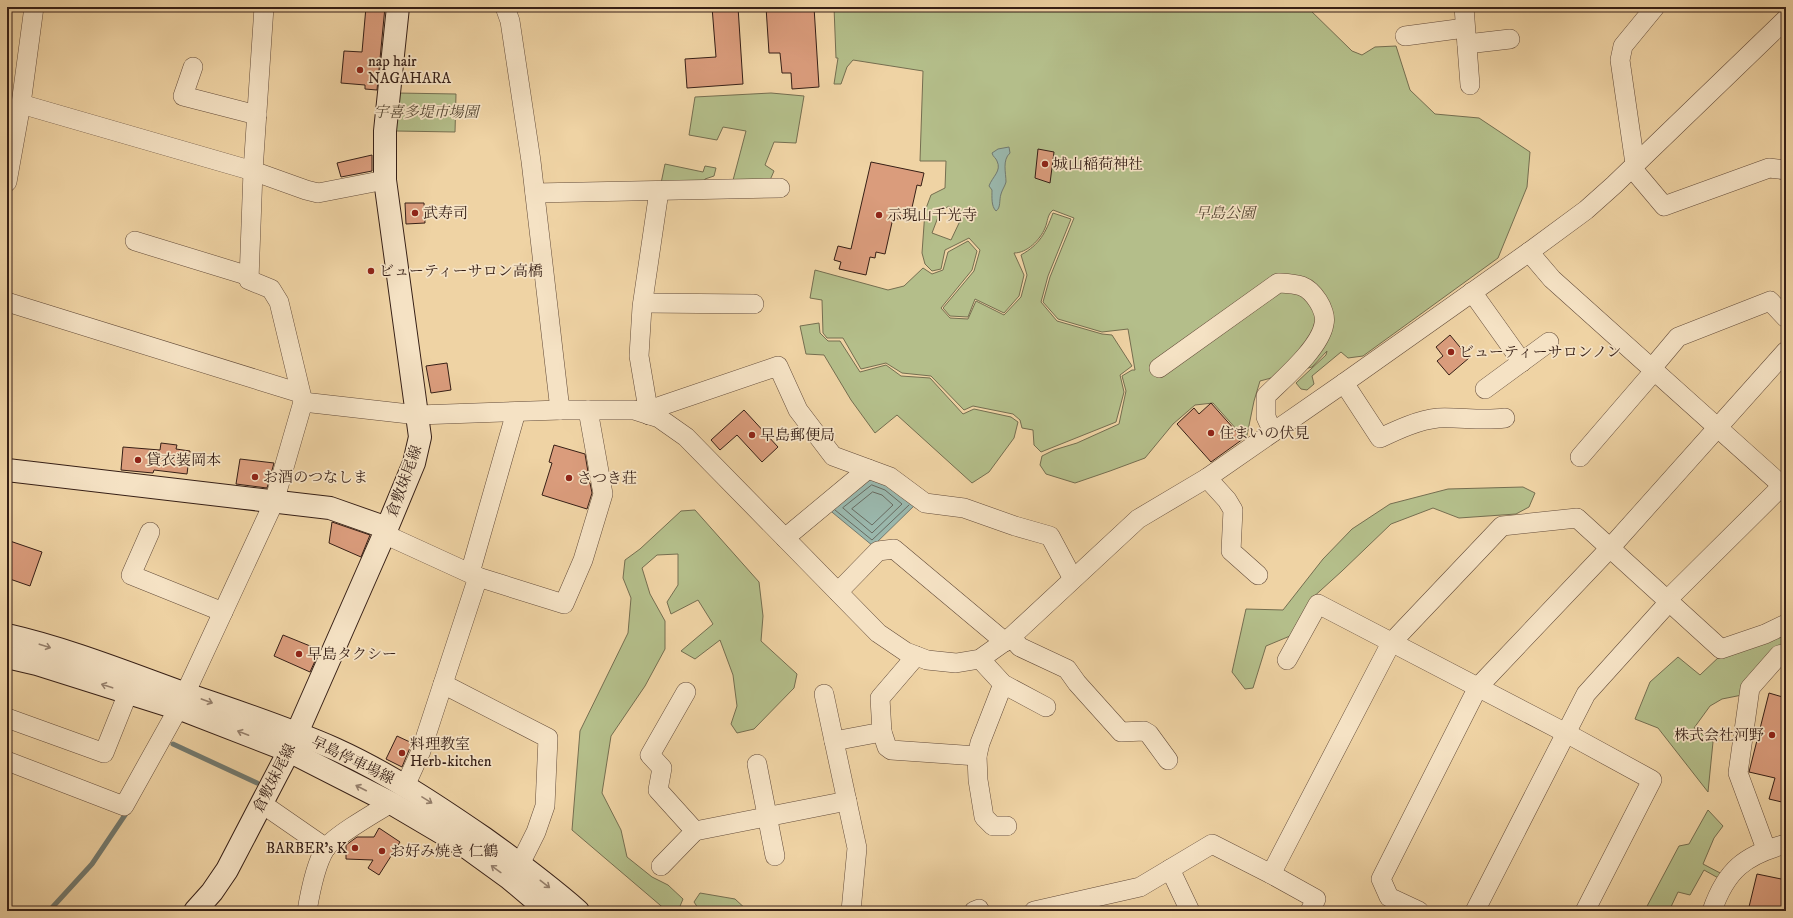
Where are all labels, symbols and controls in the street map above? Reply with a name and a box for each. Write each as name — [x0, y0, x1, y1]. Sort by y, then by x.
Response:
place label: nap hair NAGAHARA — [368, 52, 452, 88]
marker: nap hair NAGAHARA — [355, 65, 365, 75]
park label: 宇喜多堤市場園 — [373, 103, 481, 122]
place label: 城山稲荷神社 — [1053, 155, 1143, 174]
marker: 城山稲荷神社 — [1040, 159, 1050, 169]
place label: 武寿司 — [423, 204, 468, 223]
park label: 早島公園 — [1195, 204, 1258, 223]
place label: 示現山千光寺 — [887, 206, 977, 225]
marker: 武寿司 — [410, 208, 420, 218]
marker: 示現山千光寺 — [874, 210, 884, 220]
place label: ビューティーサロン高橋 — [379, 262, 543, 281]
marker: ビューティーサロン高橋 — [366, 266, 376, 276]
place label: ビューティーサロンノン — [1459, 343, 1622, 362]
marker: ビューティーサロンノン — [1446, 347, 1456, 357]
place label: 住まいの伏見 — [1219, 424, 1309, 443]
place label: 早島郵便局 — [760, 426, 835, 445]
marker: 住まいの伏見 — [1206, 428, 1216, 438]
marker: 早島郵便局 — [747, 430, 757, 440]
street label: 倉敷妹尾線 — [383, 443, 426, 520]
place label: 貸衣装岡本 — [146, 451, 221, 470]
marker: 貸衣装岡本 — [133, 455, 143, 465]
place label: お酒のつなしま — [263, 468, 368, 487]
place label: さつき荘 — [577, 469, 637, 488]
marker: お酒のつなしま — [250, 472, 260, 482]
marker: さつき荘 — [564, 473, 574, 483]
one-way arrow — [38, 643, 51, 650]
place label: 早島タクシー — [307, 645, 397, 664]
marker: 早島タクシー — [294, 649, 304, 659]
one-way arrow — [101, 682, 114, 689]
one-way arrow — [201, 698, 213, 706]
place label: 株式会社河野 — [1674, 726, 1764, 745]
one-way arrow — [237, 729, 249, 737]
marker: 株式会社河野 — [1767, 730, 1777, 740]
street label: 早島停車場線 — [308, 732, 397, 789]
place label: 料理教室 Herb-kitchen — [410, 735, 492, 771]
street label: 倉敷妹尾線 — [249, 740, 300, 816]
marker: 料理教室 Herb-kitchen — [397, 748, 407, 758]
one-way arrow — [355, 783, 367, 791]
one-way arrow — [421, 796, 432, 804]
place label: BARBER's K — [266, 839, 347, 858]
place label: お好み焼き 仁鶴 — [390, 842, 498, 861]
marker: BARBER's K — [350, 843, 360, 853]
marker: お好み焼き 仁鶴 — [377, 846, 387, 856]
one-way arrow — [491, 865, 502, 873]
one-way arrow — [539, 879, 550, 888]

